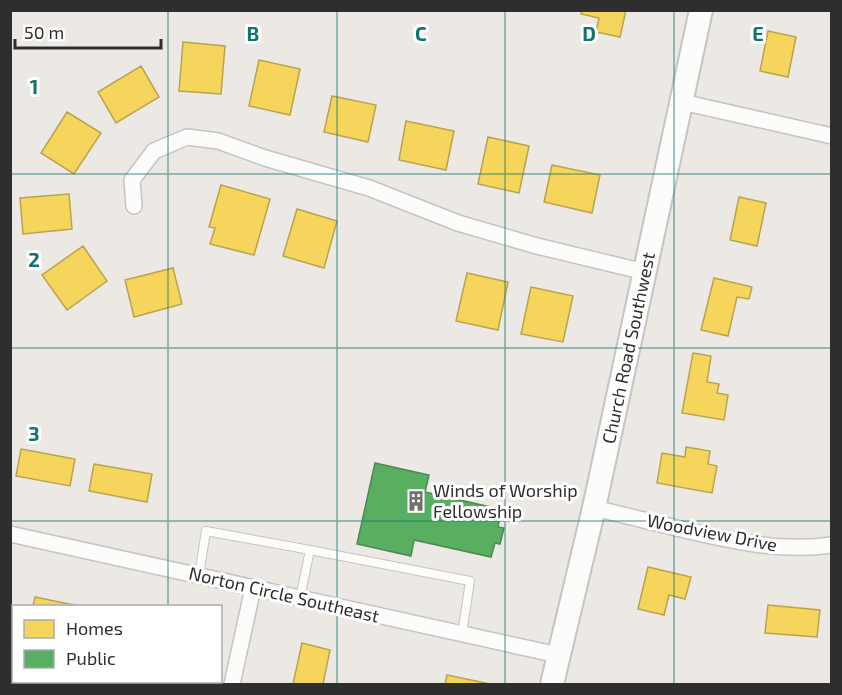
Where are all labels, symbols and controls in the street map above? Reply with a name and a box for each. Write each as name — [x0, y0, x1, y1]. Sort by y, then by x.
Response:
scale bar — [15, 12, 160, 50]
text: 50 m — [24, 21, 64, 43]
text: B — [247, 21, 259, 45]
text: C — [415, 21, 427, 45]
text: D — [582, 21, 596, 45]
text: E — [752, 21, 764, 45]
text: 1 — [30, 74, 38, 98]
text: 2 — [28, 247, 40, 271]
street label: Church Road Southwest — [597, 250, 659, 445]
text: 3 — [28, 421, 40, 445]
place label: Winds of Worship Fellowship — [433, 479, 578, 522]
building icon: Winds of Worship Fellowship — [404, 489, 428, 513]
street label: Woodview Drive — [645, 509, 779, 555]
street label: Norton Circle Southeast — [187, 561, 382, 627]
legend — [12, 605, 222, 683]
text: Homes — [66, 617, 123, 639]
text: Public — [66, 647, 116, 669]

